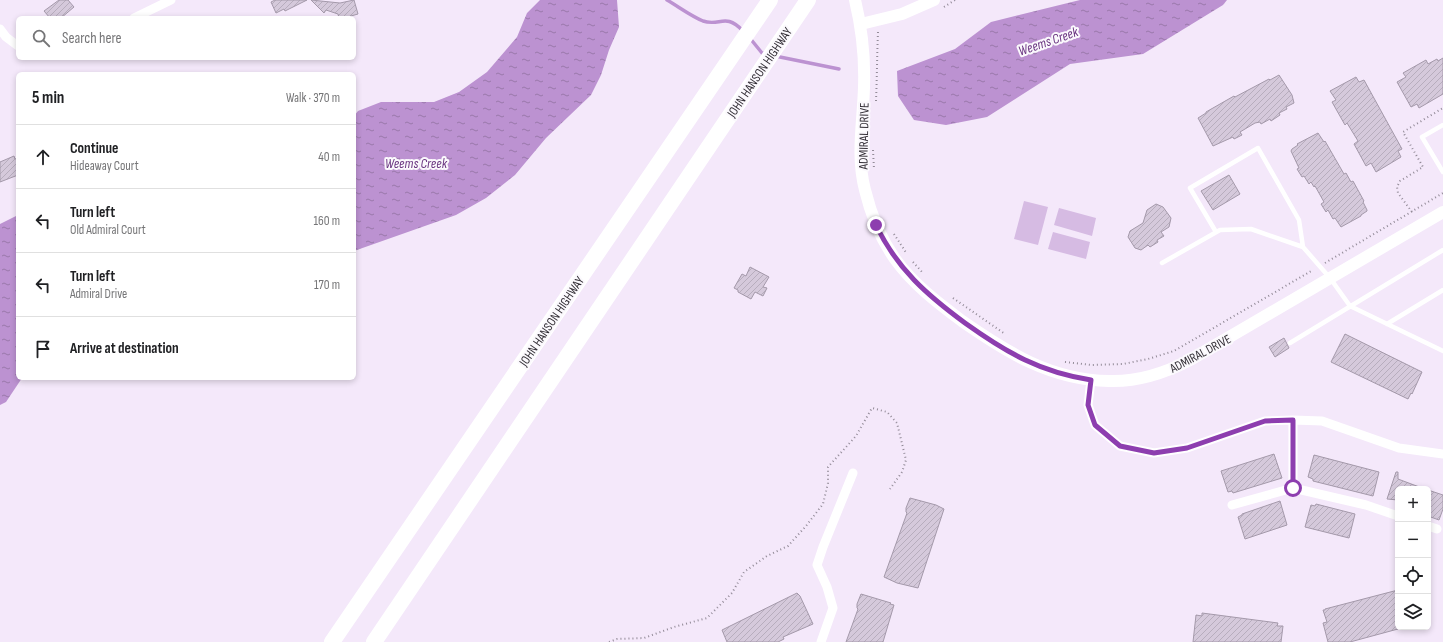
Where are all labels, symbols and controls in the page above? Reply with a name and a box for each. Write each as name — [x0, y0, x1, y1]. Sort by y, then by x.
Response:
search box — [16, 16, 356, 60]
water label: Weems Creek — [1016, 23, 1081, 60]
street label: JOHN HANSON HIGHWAY — [723, 24, 796, 121]
icon: search — [30, 27, 52, 49]
text: Search here — [62, 29, 122, 48]
text: 5 min — [32, 88, 64, 108]
text: Walk · 370 m — [286, 90, 340, 106]
street label: ADMIRAL DRIVE — [855, 102, 873, 171]
text: Continue — [70, 139, 119, 158]
icon: ahead — [32, 146, 54, 168]
text: 40 m — [318, 149, 340, 165]
water label: Weems Creek — [385, 155, 448, 172]
text: Hideaway Court — [70, 158, 139, 174]
text: Turn left — [70, 203, 115, 222]
icon: left — [32, 210, 54, 232]
text: 160 m — [314, 213, 340, 229]
route end — [867, 216, 885, 234]
text: Old Admiral Court — [70, 222, 146, 238]
text: Turn left — [70, 267, 115, 286]
street label: JOHN HANSON HIGHWAY — [515, 273, 588, 370]
icon: left — [32, 274, 54, 296]
text: 170 m — [314, 277, 340, 293]
text: Admiral Drive — [70, 286, 127, 302]
street label: ADMIRAL DRIVE — [1166, 331, 1234, 377]
icon: arrive — [32, 338, 54, 360]
text: Arrive at destination — [70, 339, 179, 358]
route start — [1284, 479, 1302, 497]
map controls — [1395, 486, 1431, 630]
button: + — [1395, 486, 1431, 522]
button: − — [1395, 522, 1431, 558]
button: locate — [1395, 558, 1431, 594]
button: layers — [1395, 594, 1431, 630]

